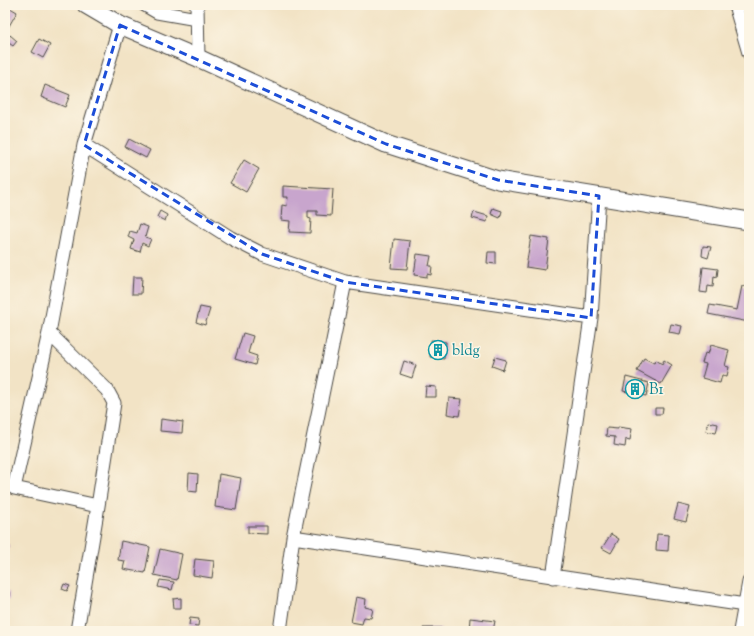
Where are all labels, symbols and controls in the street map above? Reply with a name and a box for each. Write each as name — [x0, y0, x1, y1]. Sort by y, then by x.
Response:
building icon: bldg — [427, 339, 449, 361]
place label: bldg — [452, 341, 480, 362]
building icon: B1 — [624, 378, 646, 400]
place label: B1 — [649, 380, 664, 401]

